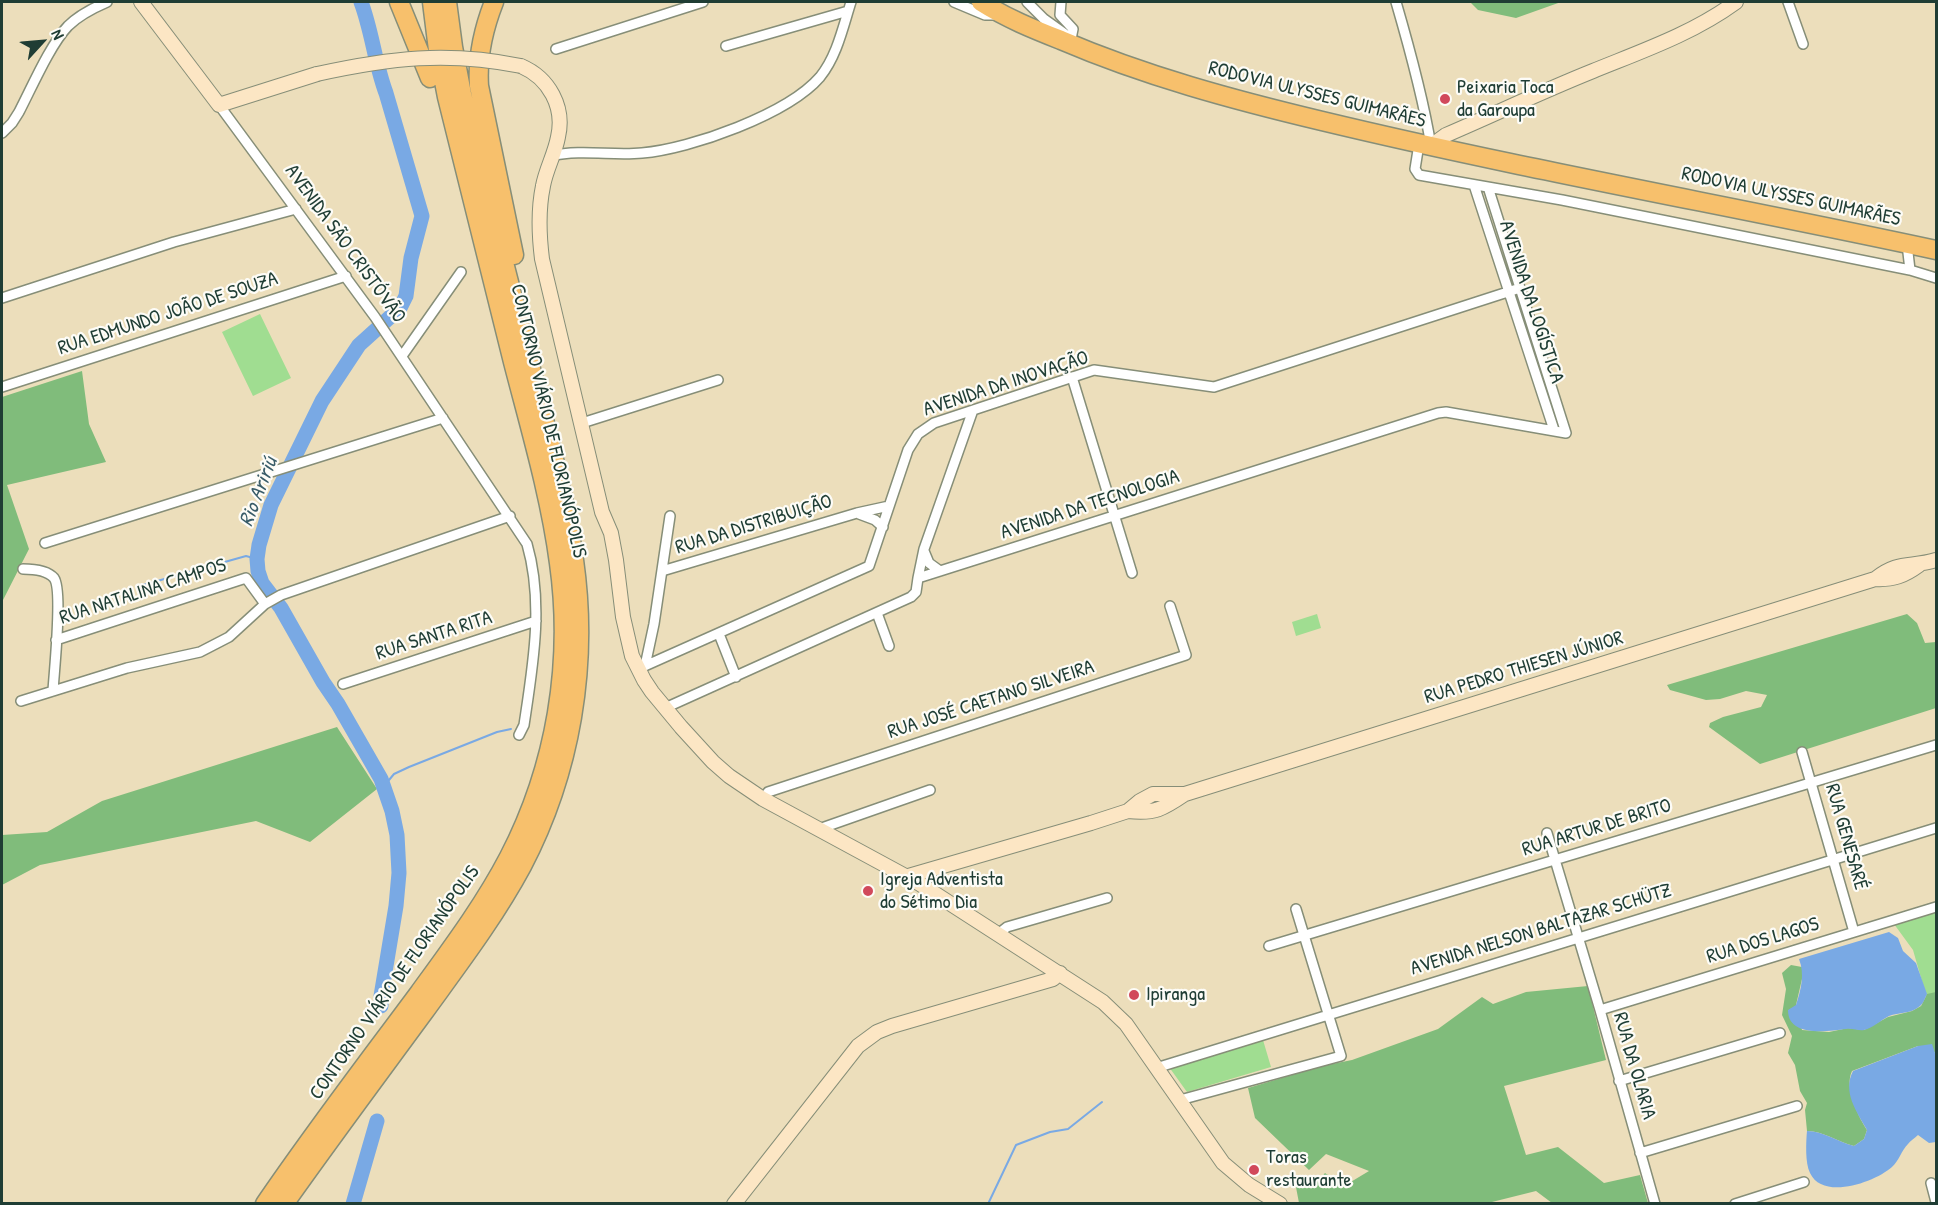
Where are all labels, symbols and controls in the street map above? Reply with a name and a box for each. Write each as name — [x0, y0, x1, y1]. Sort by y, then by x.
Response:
north arrow — [12, 12, 72, 72]
text: N — [46, 25, 70, 43]
street label: RODOVIA ULYSSES GUIMARÃES — [1206, 56, 1428, 134]
place label: Peixaria Toca da Garoupa — [1457, 76, 1553, 123]
marker: Peixaria Toca da Garoupa — [1438, 92, 1452, 106]
street label: AVENIDA SÃO CRISTÓVÃO — [279, 160, 411, 328]
street label: RODOVIA ULYSSES GUIMARÃES — [1679, 162, 1903, 232]
street label: AVENIDA DA LOGÍSTICA — [1493, 218, 1569, 386]
street label: RUA EDMUNDO JOÃO DE SOUZA — [55, 267, 281, 361]
street label: CONTORNO VIÁRIO DE FLORIANÓPOLIS — [505, 282, 591, 560]
street label: AVENIDA DA INOVAÇÃO — [920, 346, 1092, 422]
water label: Rio Aririú — [234, 454, 284, 530]
street label: AVENIDA DA TECNOLOGIA — [998, 465, 1182, 545]
street label: RUA DA DISTRIBUIÇÃO — [673, 490, 835, 560]
street label: RUA NATALINA CAMPOS — [57, 554, 229, 630]
street label: RUA SANTA RITA — [373, 606, 495, 666]
street label: RUA PEDRO THIESEN JÚNIOR — [1422, 626, 1626, 710]
street label: RUA JOSÉ CAETANO SILVEIRA — [885, 655, 1097, 745]
street label: RUA GENESARÉ — [1819, 781, 1873, 893]
street label: RUA ARTUR DE BRITO — [1520, 794, 1674, 862]
street label: CONTORNO VIÁRIO DE FLORIANÓPOLIS — [305, 861, 485, 1105]
place label: Igreja Adventista do Sétimo Dia — [880, 868, 1003, 915]
street label: AVENIDA NELSON BALTAZAR SCHÜTZ — [1408, 879, 1674, 981]
marker: Igreja Adventista do Sétimo Dia — [861, 884, 875, 898]
street label: RUA DOS LAGOS — [1704, 913, 1822, 969]
place label: Ipiranga — [1146, 983, 1205, 1007]
marker: Ipiranga — [1127, 988, 1141, 1002]
street label: RUA DA OLARIA — [1607, 1010, 1661, 1122]
place label: Toras restaurante — [1266, 1146, 1351, 1193]
marker: Toras restaurante — [1247, 1163, 1261, 1177]

